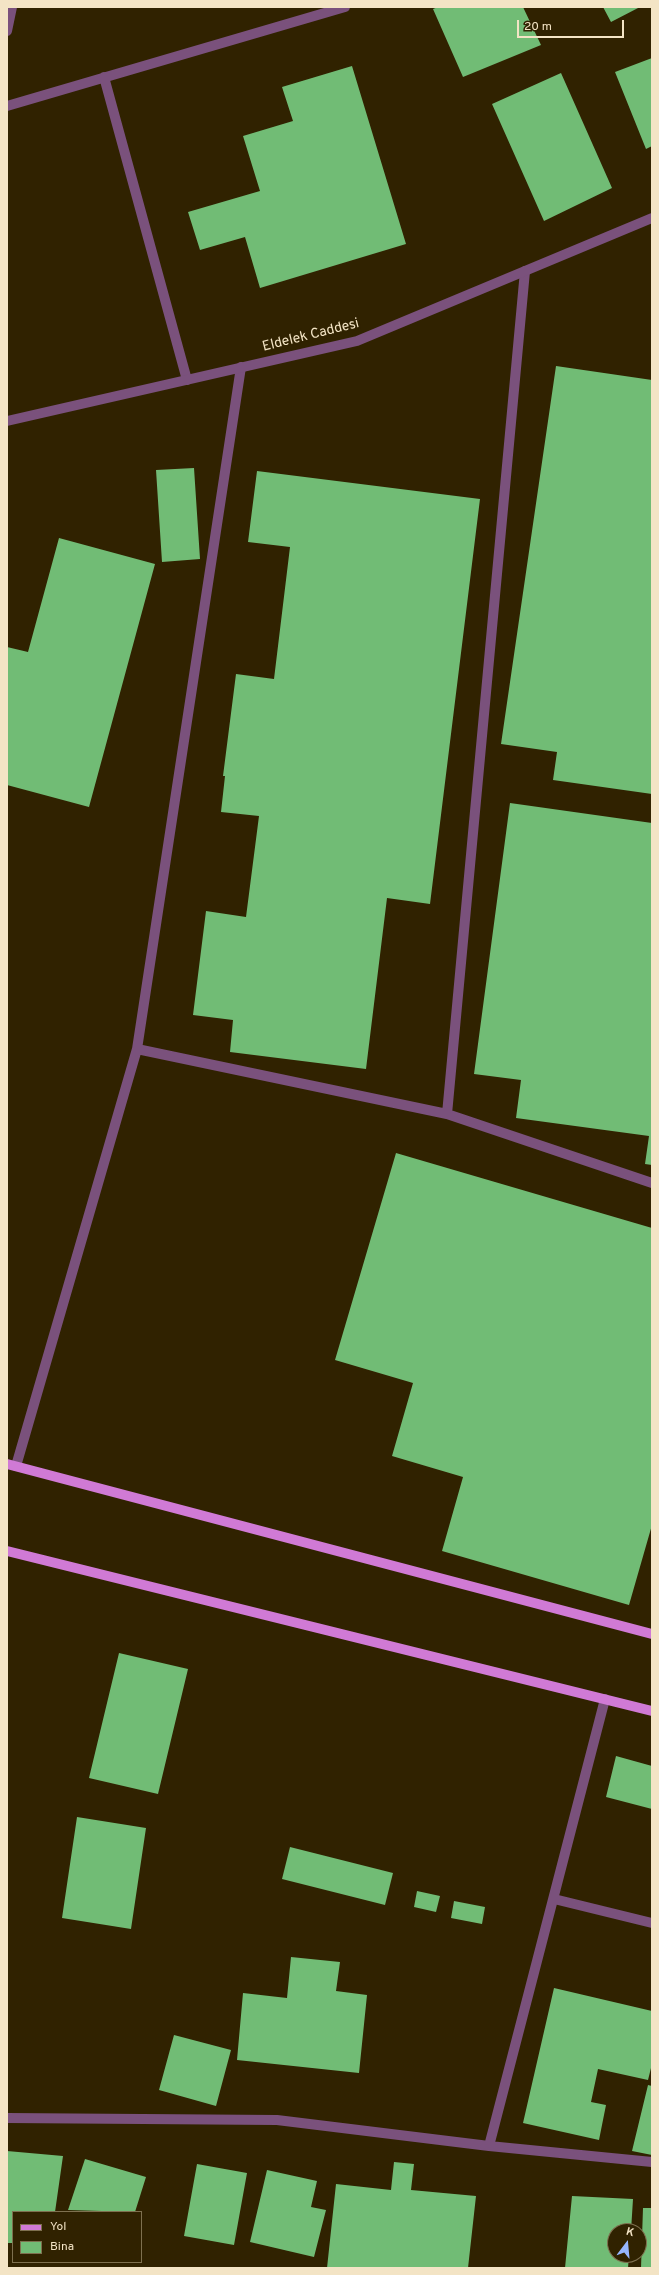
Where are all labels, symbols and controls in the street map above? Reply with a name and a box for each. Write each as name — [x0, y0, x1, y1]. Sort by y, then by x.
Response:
scale bar — [519, 12, 626, 38]
text: 20 m — [524, 19, 552, 35]
street label: Eldelek Caddesi — [261, 316, 361, 356]
legend — [12, 2211, 142, 2263]
text: Yol — [50, 2219, 66, 2235]
north arrow — [607, 2223, 647, 2263]
text: K — [624, 2225, 636, 2240]
text: Bina — [50, 2239, 74, 2255]

